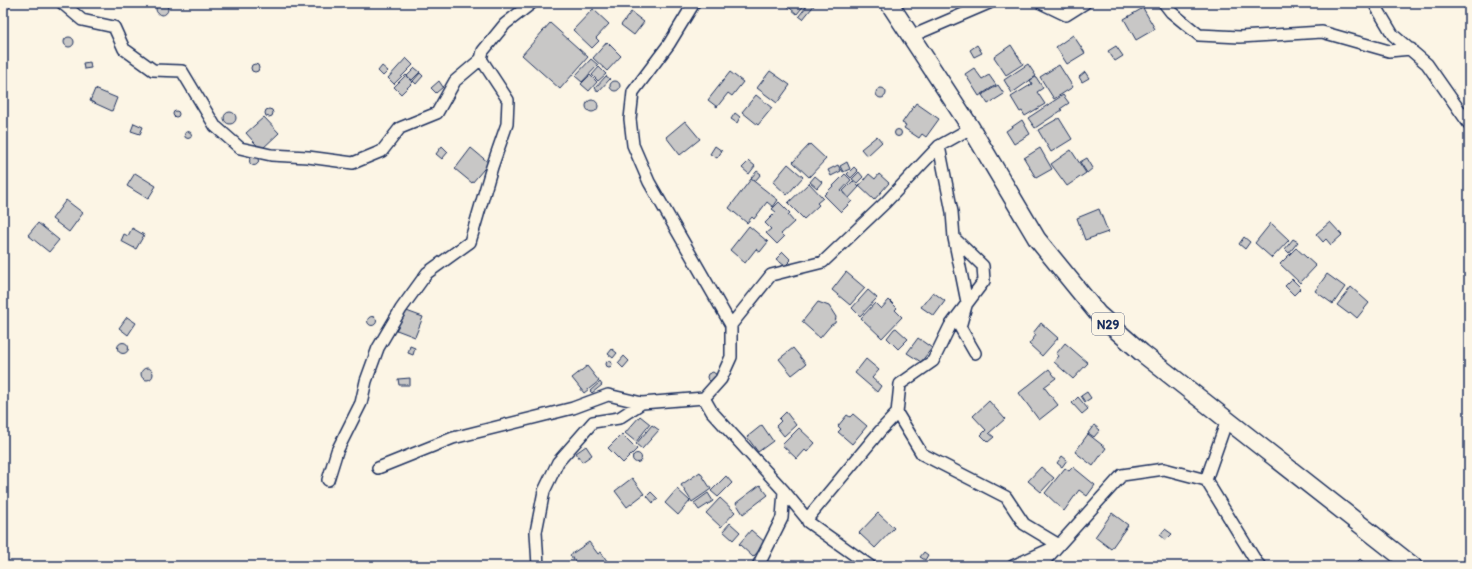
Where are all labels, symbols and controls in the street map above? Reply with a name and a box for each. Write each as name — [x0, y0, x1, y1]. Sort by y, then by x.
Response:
road number: N29 — [1092, 313, 1124, 335]

